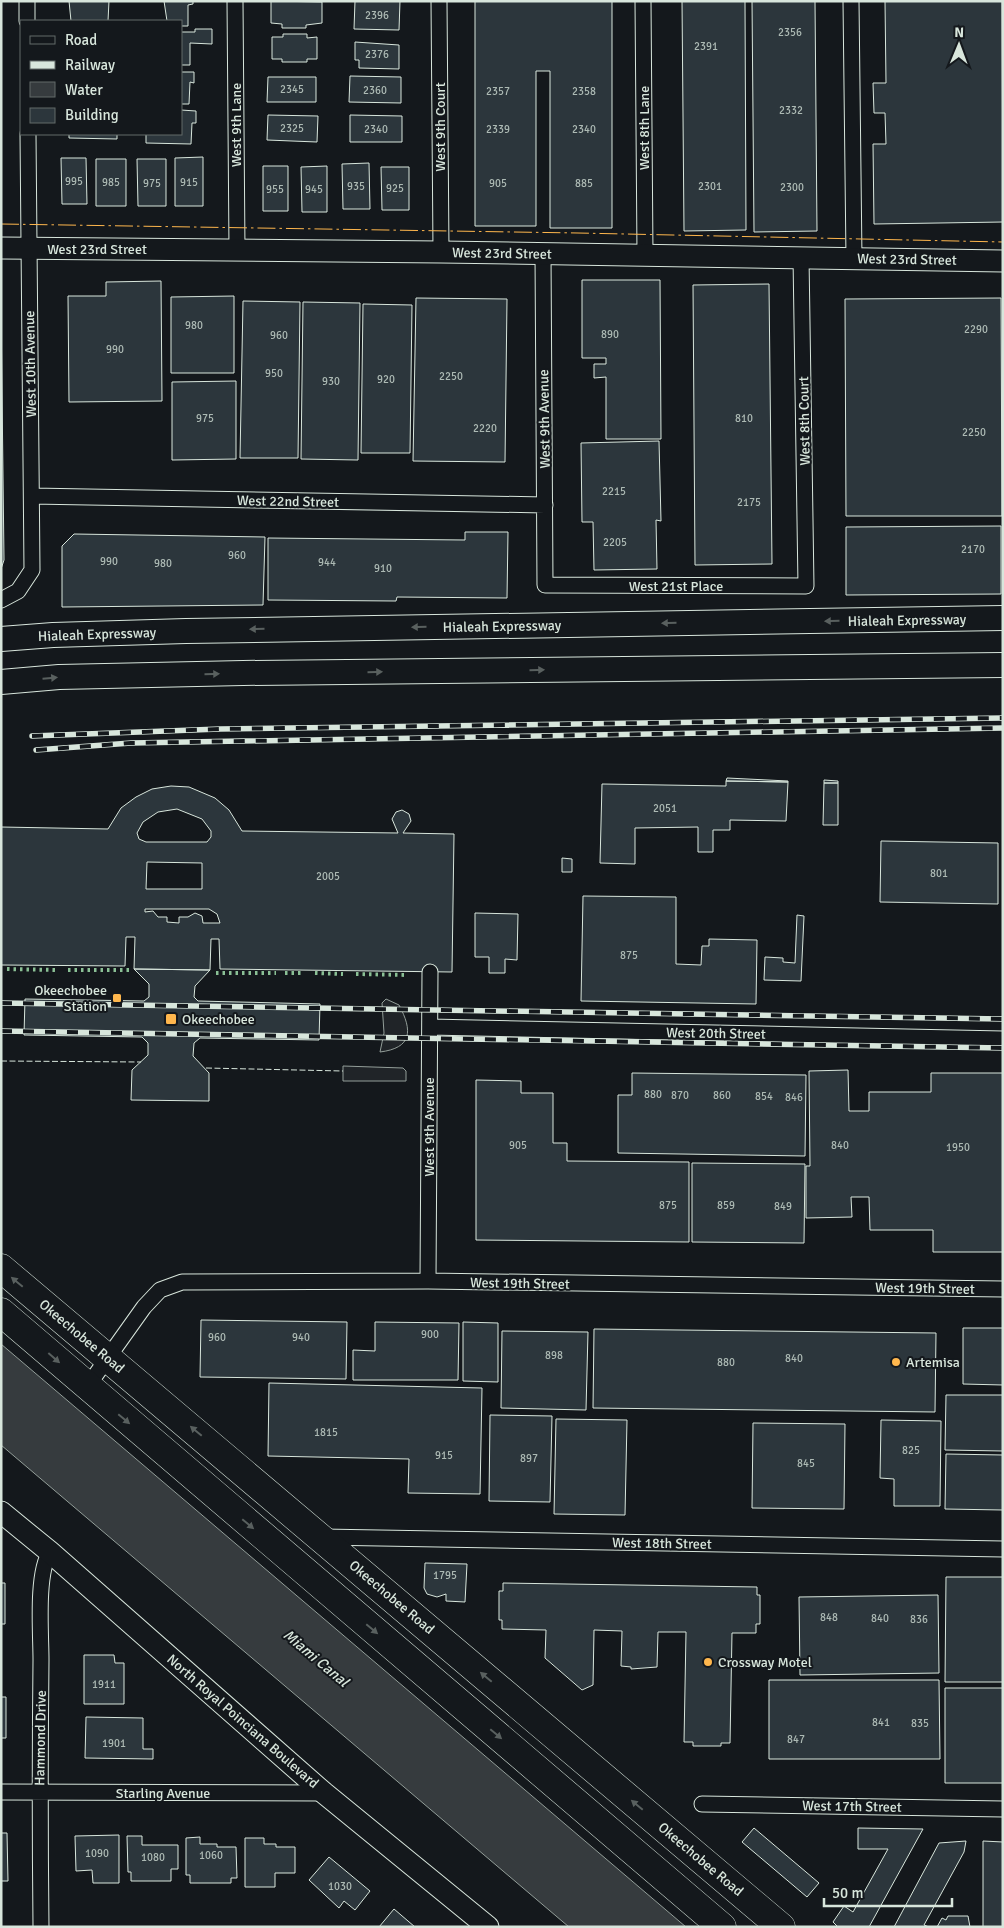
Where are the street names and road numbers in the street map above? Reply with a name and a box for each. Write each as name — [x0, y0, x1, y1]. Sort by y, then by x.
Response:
street label: West 9th Court — [432, 82, 449, 172]
street label: West 9th Lane — [228, 83, 245, 167]
street label: West 8th Lane — [636, 86, 653, 170]
street label: West 23rd Street — [47, 241, 147, 258]
street label: West 23rd Street — [452, 244, 552, 263]
street label: West 23rd Street — [857, 250, 957, 269]
street label: West 10th Avenue — [21, 310, 40, 418]
street label: West 9th Avenue — [535, 369, 554, 469]
street label: West 8th Court — [795, 376, 814, 466]
street label: West 22nd Street — [237, 492, 339, 511]
street label: West 21st Place — [629, 578, 723, 595]
street label: Hialeah Expressway — [848, 611, 967, 630]
street label: Hialeah Expressway — [443, 617, 562, 636]
street label: Hialeah Expressway — [38, 624, 157, 645]
street label: West 20th Street — [666, 1024, 766, 1043]
street label: West 9th Avenue — [421, 1077, 438, 1177]
street label: West 19th Street — [470, 1274, 570, 1293]
street label: West 19th Street — [875, 1279, 975, 1298]
street label: Okeechobee Road — [36, 1296, 128, 1377]
street label: West 18th Street — [612, 1534, 712, 1553]
street label: Okeechobee Road — [346, 1557, 438, 1638]
street label: North Royal Poinciana Boulevard — [163, 1651, 322, 1792]
street label: Hammond Drive — [31, 1690, 50, 1786]
street label: Starling Avenue — [116, 1785, 210, 1802]
street label: West 17th Street — [802, 1797, 902, 1816]
street label: Okeechobee Road — [655, 1819, 747, 1900]

